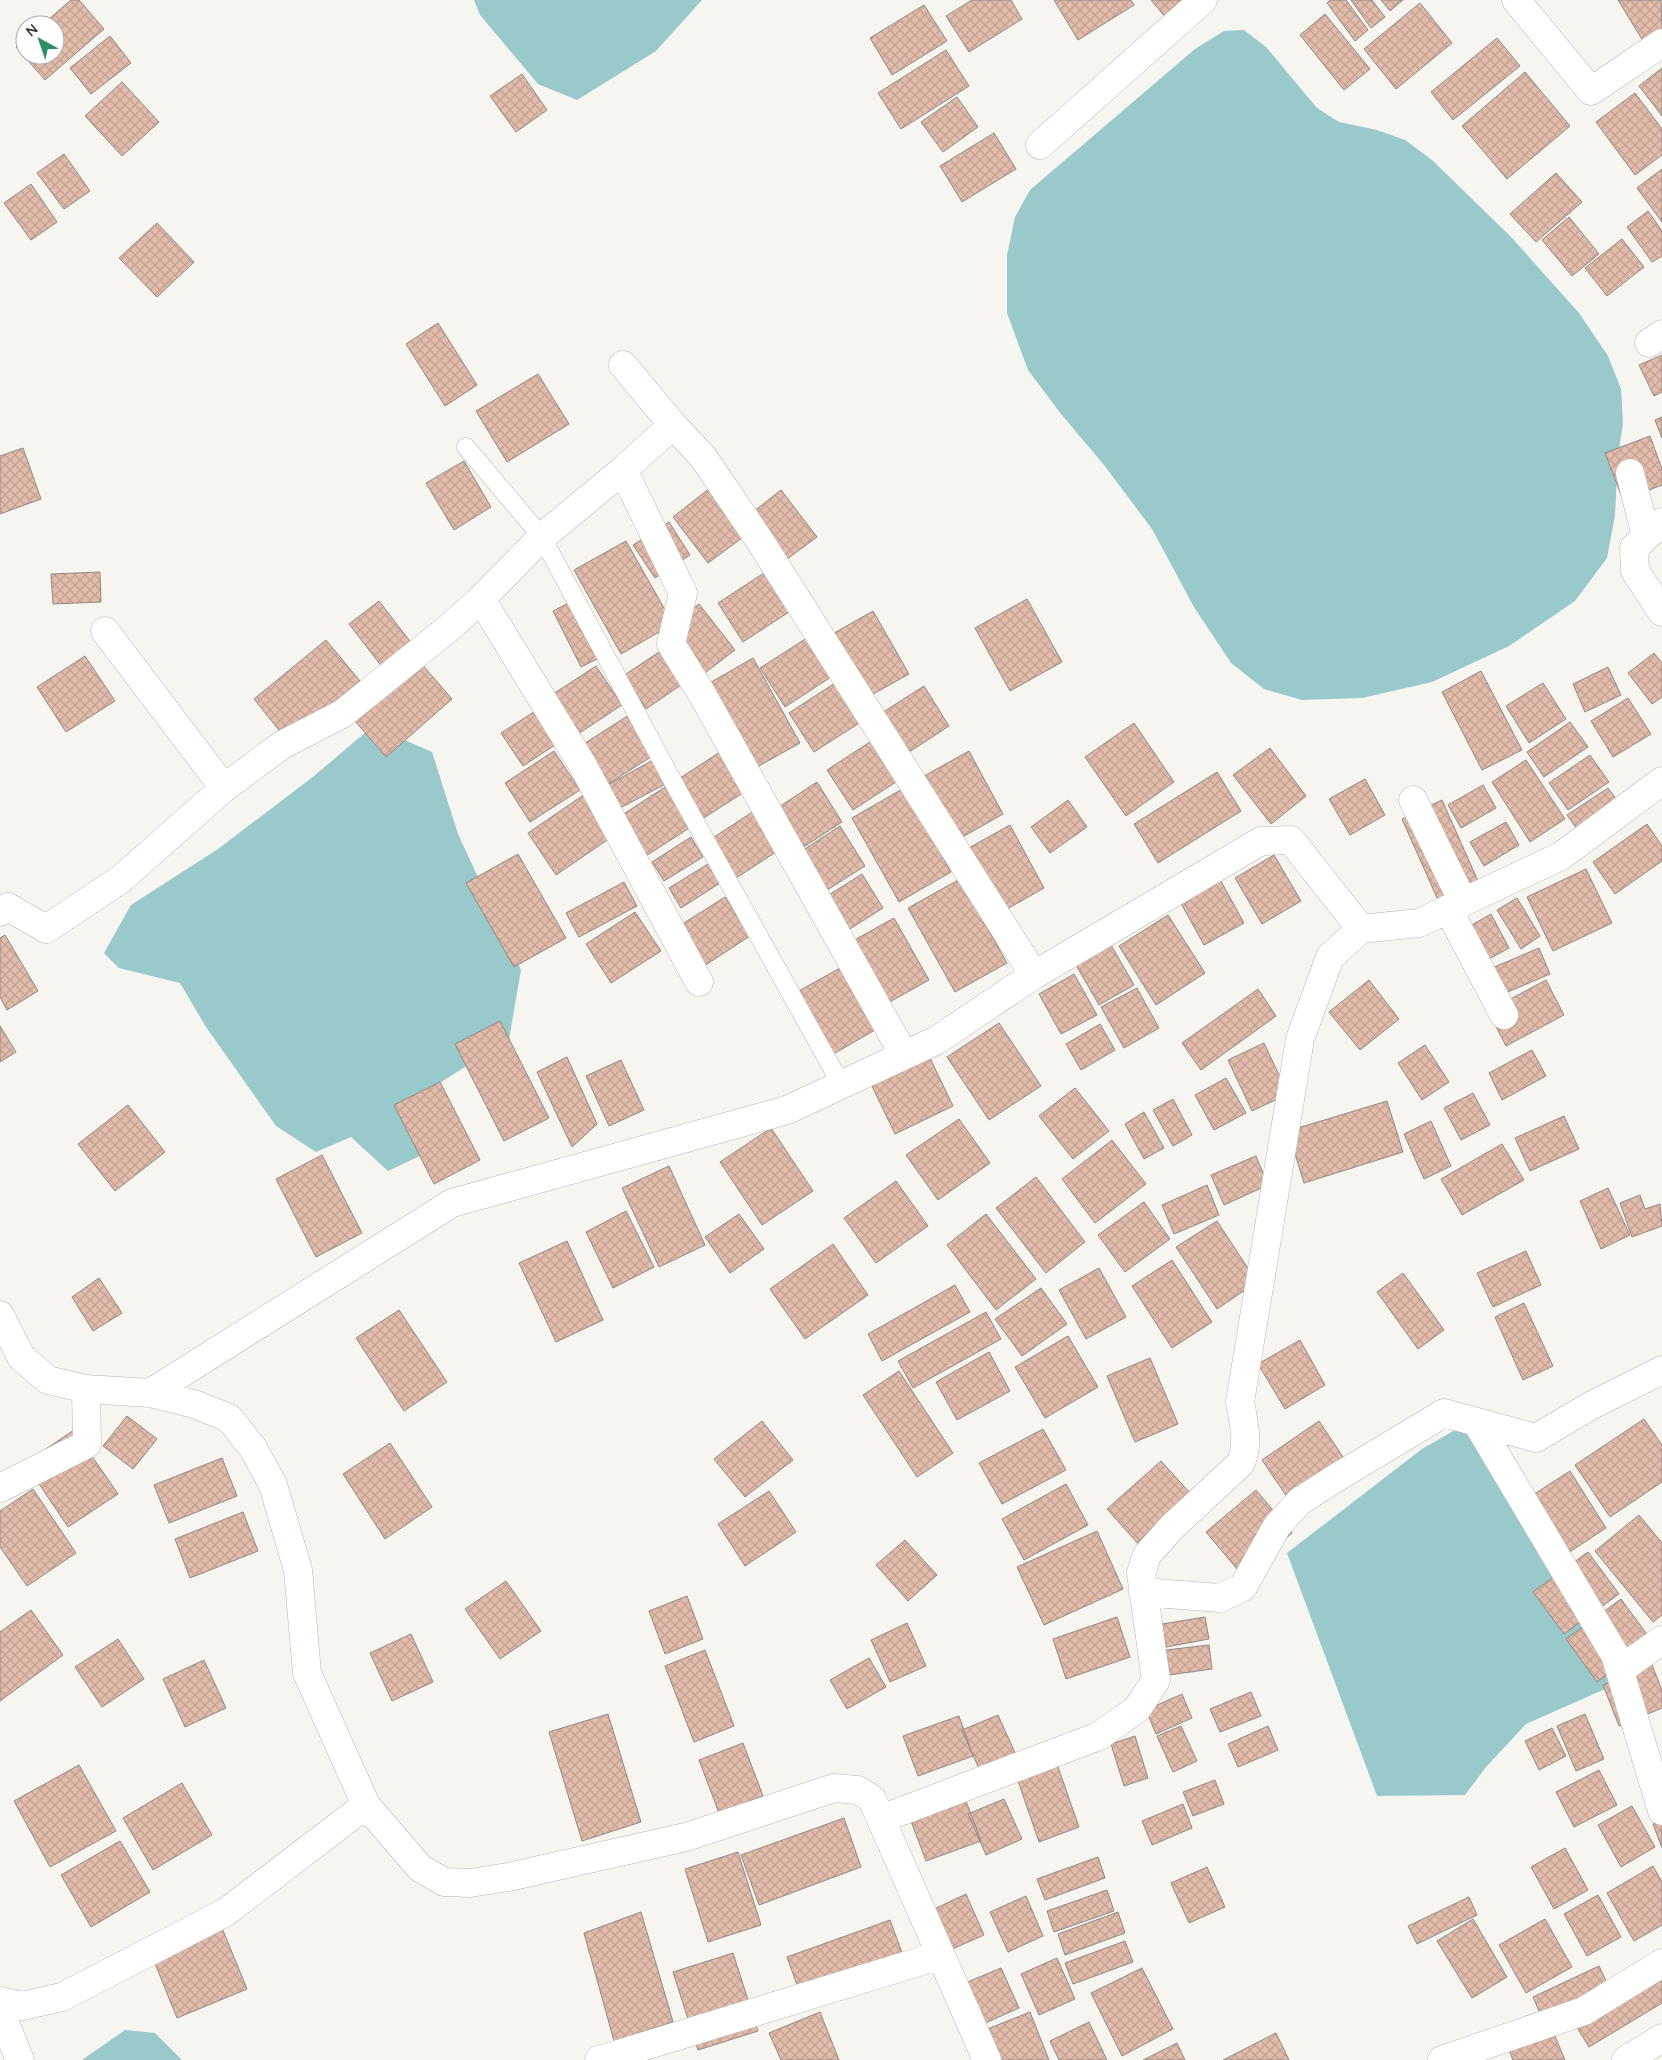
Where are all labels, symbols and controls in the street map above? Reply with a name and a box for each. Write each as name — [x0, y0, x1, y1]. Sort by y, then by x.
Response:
north arrow — [15, 15, 65, 65]
text: N — [22, 20, 41, 40]

